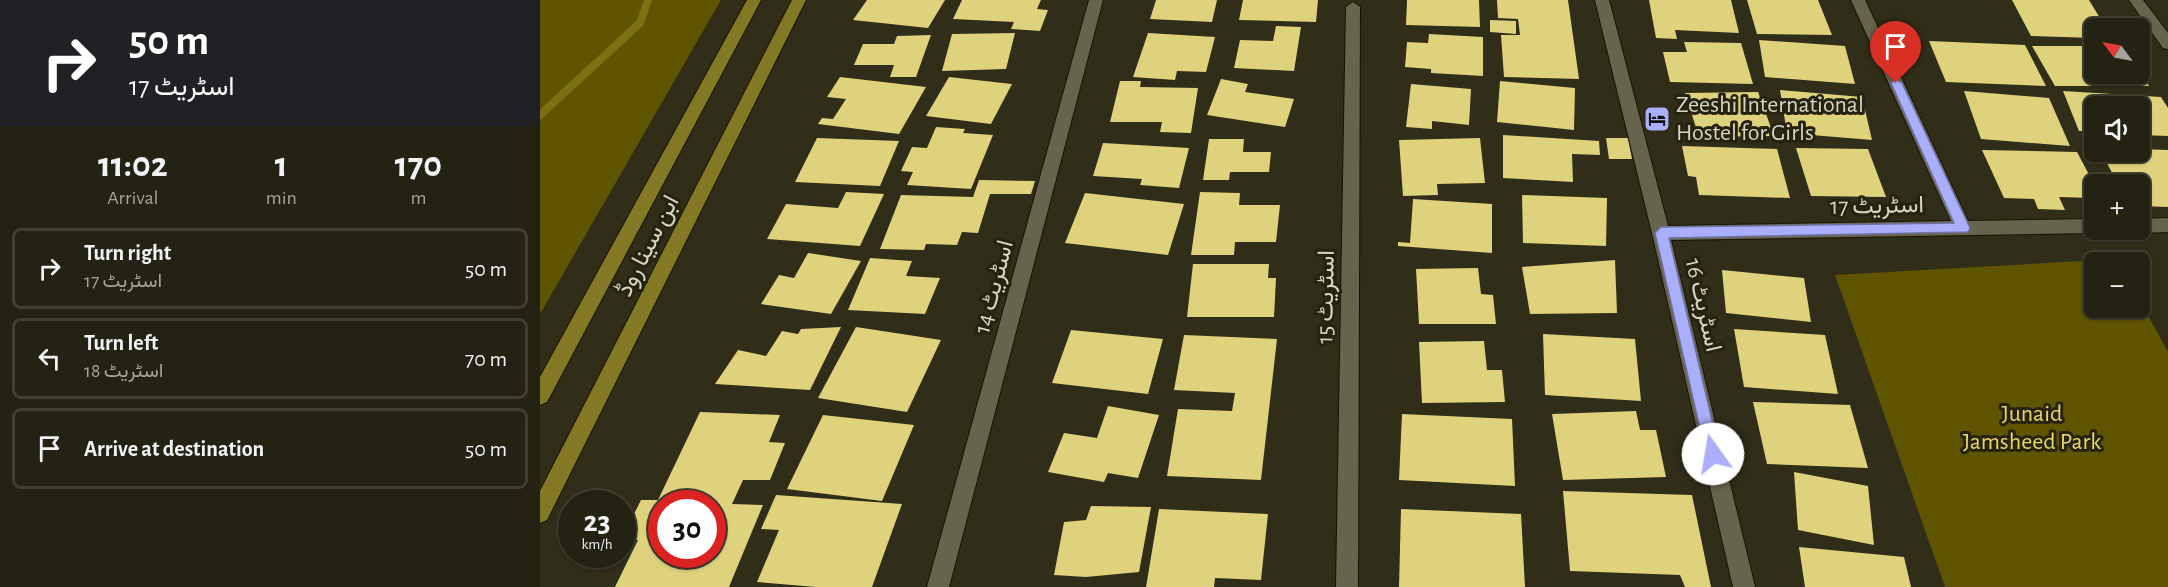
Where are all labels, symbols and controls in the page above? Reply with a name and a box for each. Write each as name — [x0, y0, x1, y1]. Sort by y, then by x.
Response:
north arrow — [2084, 18, 2150, 84]
map controls — [2084, 18, 2150, 318]
text: 50 m — [129, 20, 209, 62]
pin — [1870, 21, 1921, 83]
icon: right — [30, 24, 108, 102]
icon: arrive — [1879, 30, 1912, 63]
text: اسٹریٹ 17 — [129, 73, 235, 100]
place label: Zeeshi International Hostel for Girls — [1676, 93, 1864, 145]
button: sound — [2084, 96, 2150, 162]
hotel icon: Zeeshi International Hostel for Girls — [1642, 104, 1672, 134]
text: 11:02 — [98, 147, 168, 183]
text: 1 — [275, 147, 288, 183]
text: 170 — [395, 147, 442, 183]
button: + — [2084, 174, 2150, 240]
text: Arrival — [107, 188, 159, 208]
text: min — [266, 188, 297, 208]
text: m — [410, 188, 426, 208]
street label: ابن سینا روڈ — [611, 191, 685, 301]
street label: اسٹریٹ 17 — [1830, 193, 1924, 221]
street label: اسٹریٹ 14 — [970, 238, 1020, 337]
text: Turn right — [84, 242, 171, 264]
street label: اسٹریٹ 15 — [1313, 250, 1341, 344]
icon: right — [33, 252, 66, 285]
button: − — [2084, 252, 2150, 318]
street label: اسٹریٹ 16 — [1679, 256, 1725, 355]
text: 50 m — [465, 258, 507, 280]
text: اسٹریٹ 17 — [84, 271, 162, 291]
text: Turn left — [84, 332, 158, 354]
icon: left — [33, 342, 66, 375]
text: 70 m — [465, 348, 507, 370]
text: اسٹریٹ 18 — [84, 361, 163, 381]
park label: Junaid Jamsheed Park — [1963, 402, 2101, 454]
position arrow — [1681, 422, 1745, 486]
icon: arrive — [33, 432, 66, 465]
text: Arrive at destination — [84, 438, 264, 460]
text: 50 m — [465, 438, 507, 460]
speed limit sign: 30 — [648, 490, 726, 568]
text: 23 — [583, 507, 611, 537]
text: km/h — [582, 537, 612, 552]

